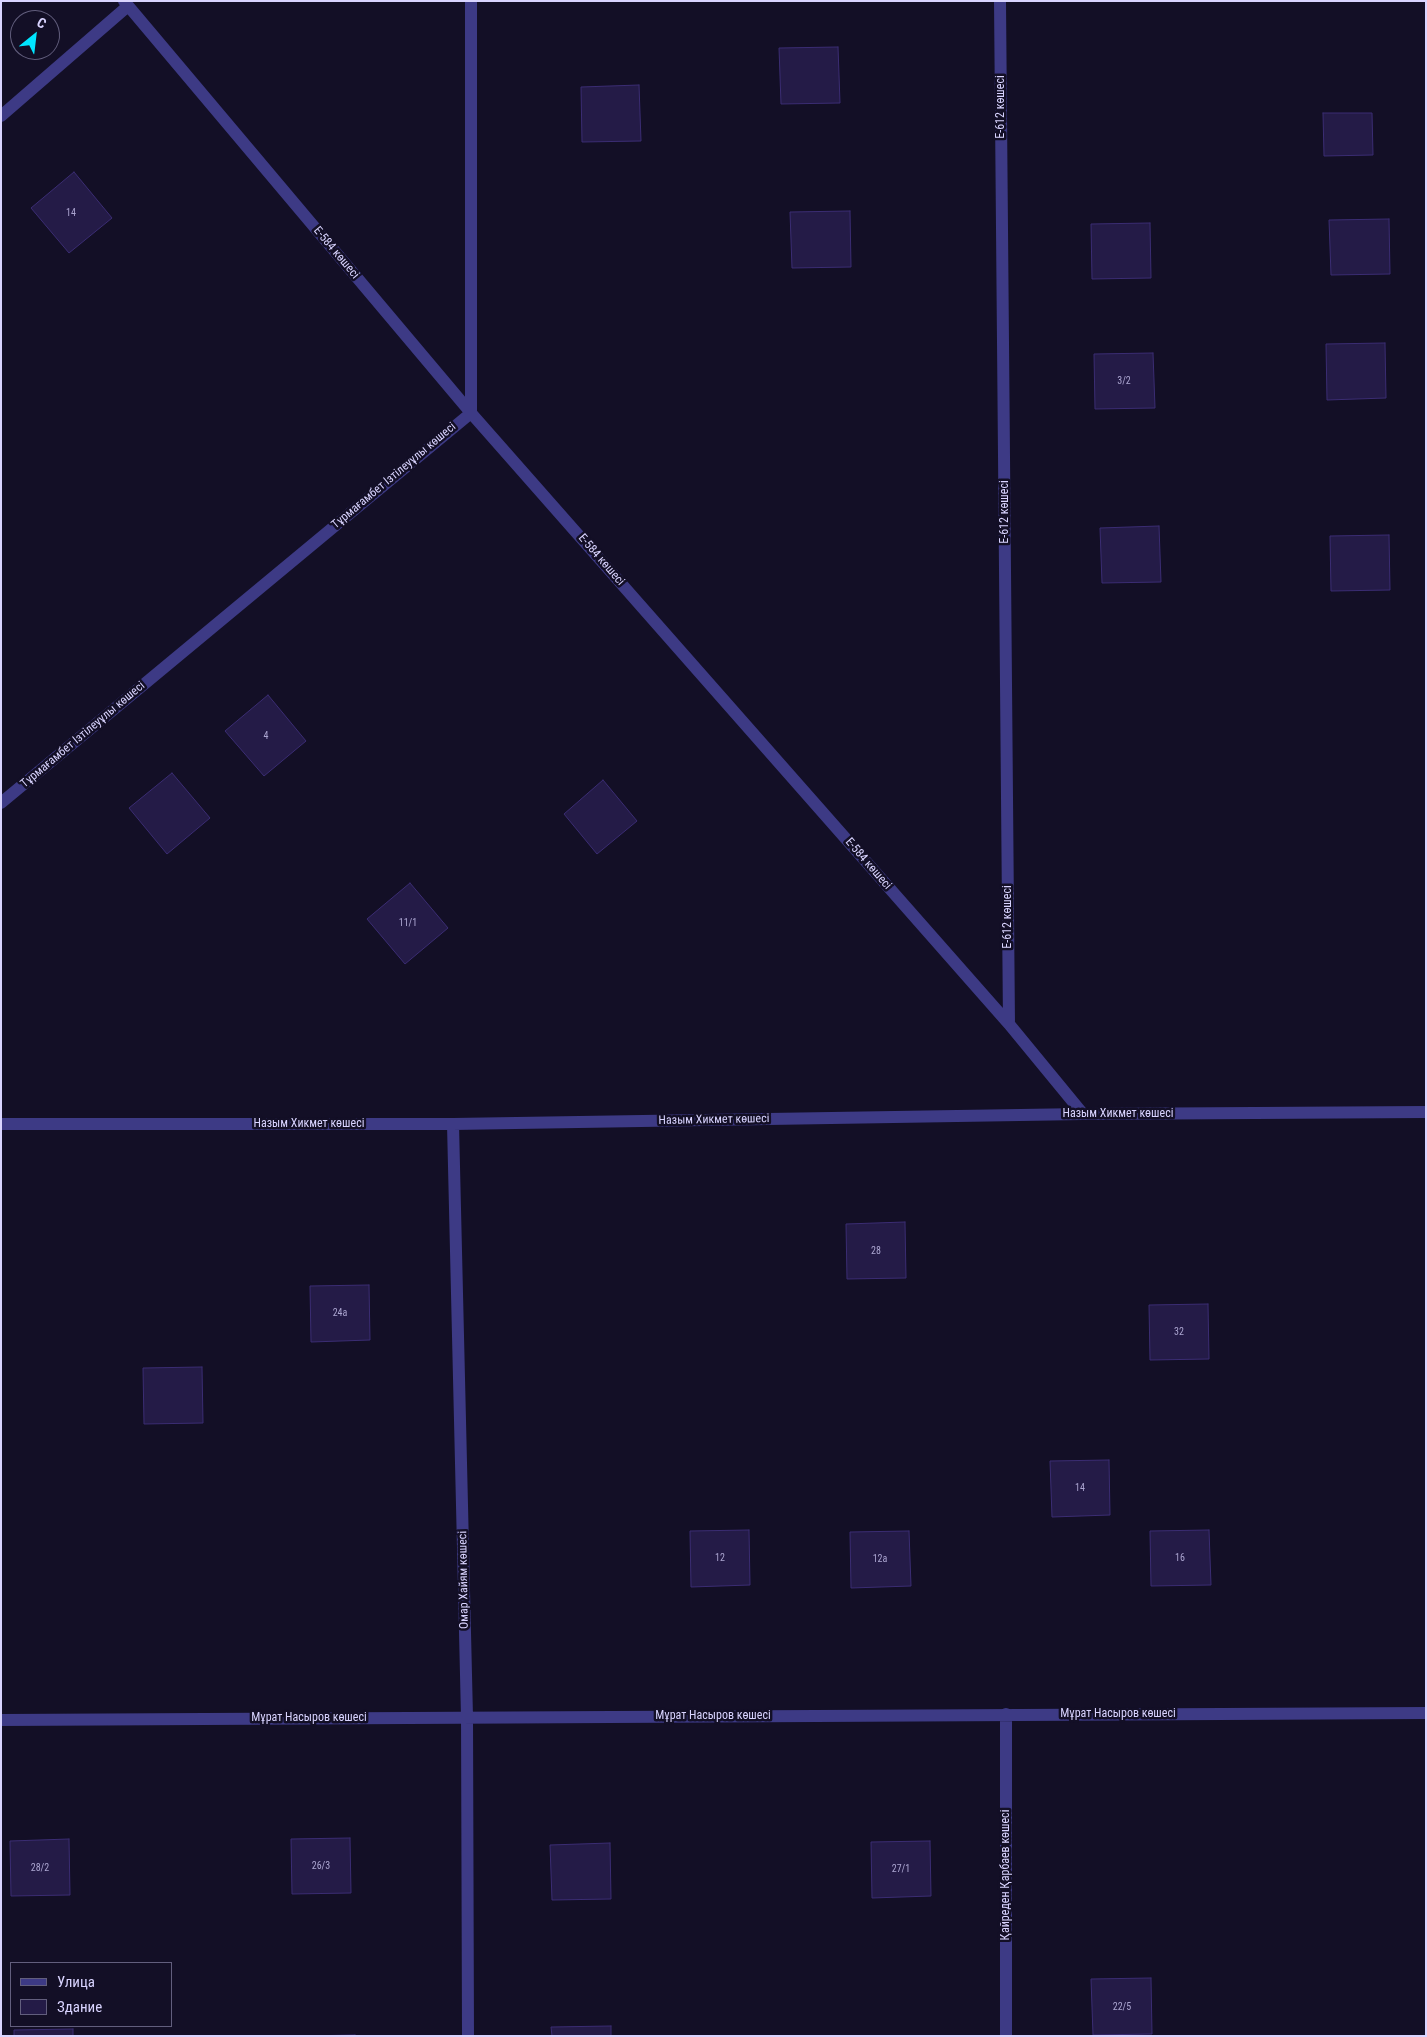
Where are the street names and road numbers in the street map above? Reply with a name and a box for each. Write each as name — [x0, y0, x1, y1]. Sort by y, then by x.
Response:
street label: Е-612 көшесі — [994, 75, 1008, 139]
street label: Е-584 көшесі — [310, 224, 362, 282]
street label: Тұрмағамбет Ізтілеуұлы көшесі — [329, 420, 459, 532]
street label: Е-612 көшесі — [998, 480, 1012, 544]
street label: Е-584 көшесі — [575, 531, 627, 589]
street label: Тұрмағамбет Ізтілеуұлы көшесі — [18, 679, 148, 791]
street label: Е-584 көшесі — [842, 835, 894, 893]
street label: Е-612 көшесі — [1001, 885, 1015, 949]
street label: Назым Хикмет көшесі — [1063, 1107, 1173, 1121]
street label: Назым Хикмет көшесі — [658, 1112, 770, 1128]
street label: Назым Хикмет көшесі — [254, 1117, 364, 1131]
street label: Омар Хайям көшесі — [456, 1531, 472, 1629]
street label: Мұрат Насыров көшесі — [1060, 1707, 1176, 1721]
street label: Мұрат Насыров көшесі — [655, 1709, 771, 1723]
street label: Мұрат Насыров көшесі — [251, 1711, 367, 1725]
street label: Қайреден Қарбаев көшесі — [999, 1810, 1013, 1940]

